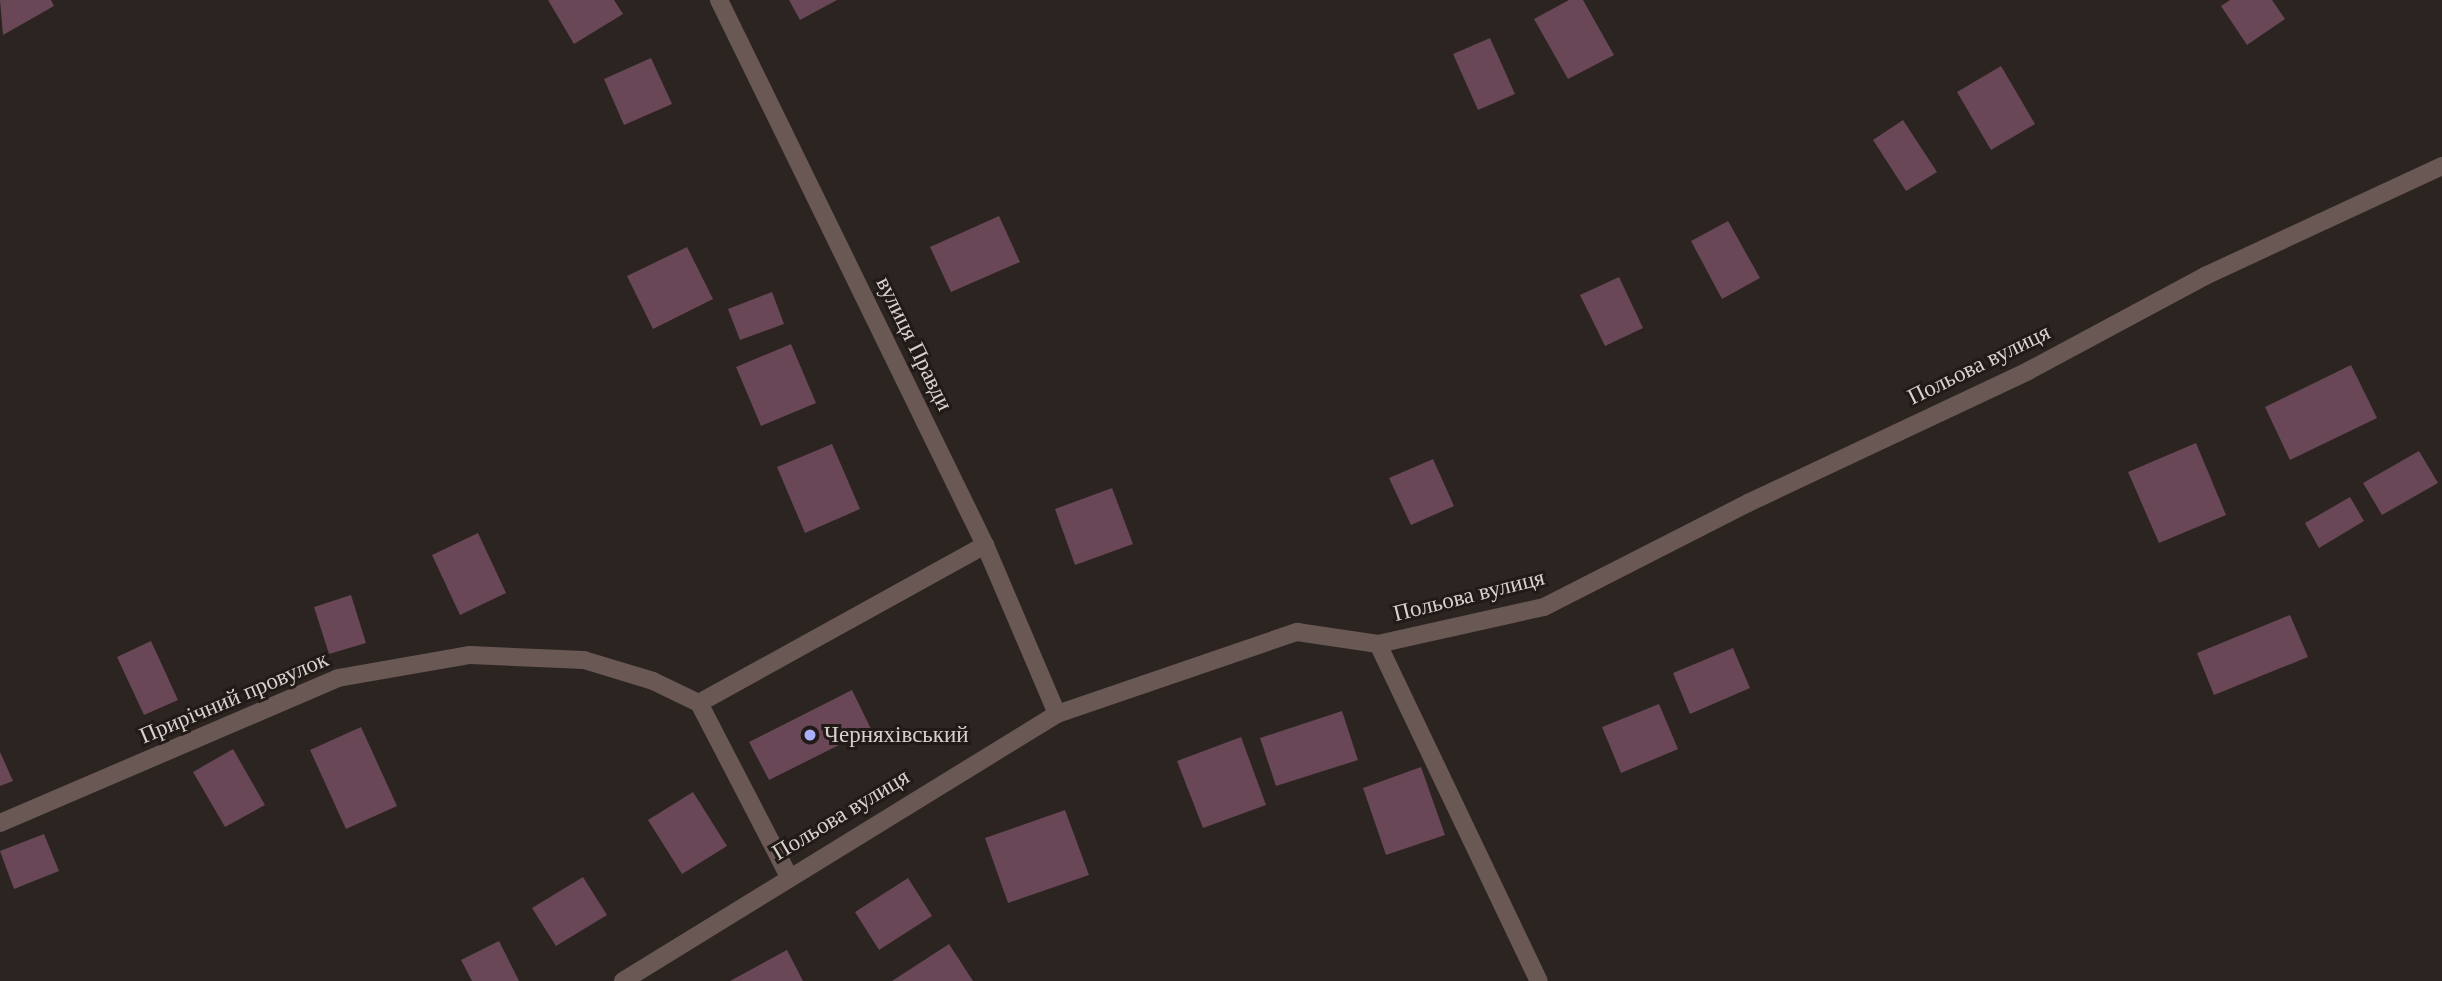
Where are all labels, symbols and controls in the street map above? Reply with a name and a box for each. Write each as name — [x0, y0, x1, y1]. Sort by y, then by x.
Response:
street label: вулиця Правди — [870, 273, 958, 415]
street label: Польова вулиця — [1903, 319, 2055, 411]
street label: Польова вулиця — [1390, 564, 1548, 628]
street label: Прирічний провулок — [135, 646, 333, 750]
place label: Черняхівський — [824, 721, 969, 749]
marker: Черняхівський — [802, 727, 818, 743]
street label: Польова вулиця — [767, 763, 915, 867]

